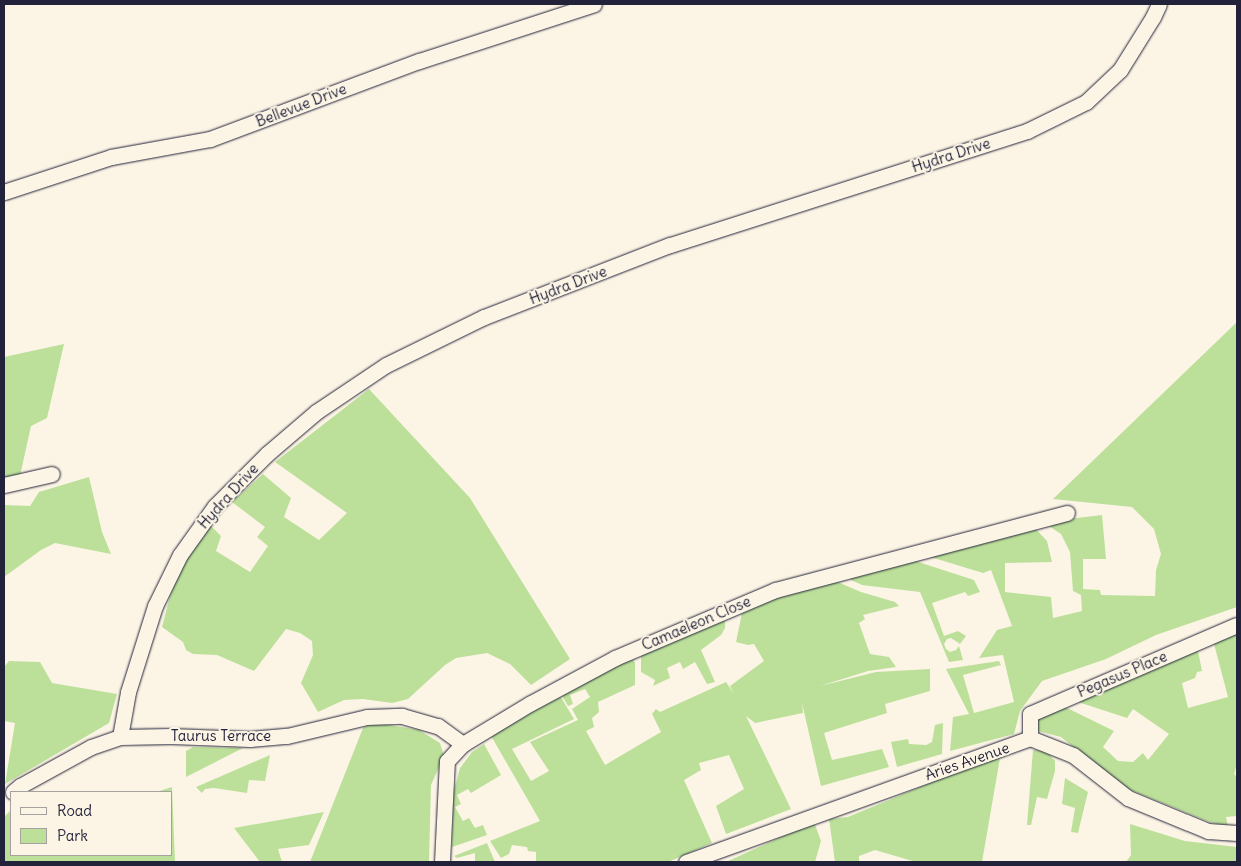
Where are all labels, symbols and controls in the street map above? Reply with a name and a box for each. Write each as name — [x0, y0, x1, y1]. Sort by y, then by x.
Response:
street label: Bellevue Drive — [253, 79, 349, 131]
street label: Hydra Drive — [909, 134, 993, 176]
street label: Hydra Drive — [527, 262, 609, 308]
street label: Hydra Drive — [194, 460, 262, 532]
street label: Camaeleon Close — [639, 592, 753, 654]
street label: Pegasus Place — [1074, 647, 1170, 701]
street label: Taurus Terrace — [171, 727, 271, 745]
street label: Aries Avenue — [923, 738, 1011, 784]
legend — [10, 791, 172, 856]
text: Road — [57, 801, 92, 820]
text: Park — [57, 826, 88, 845]

